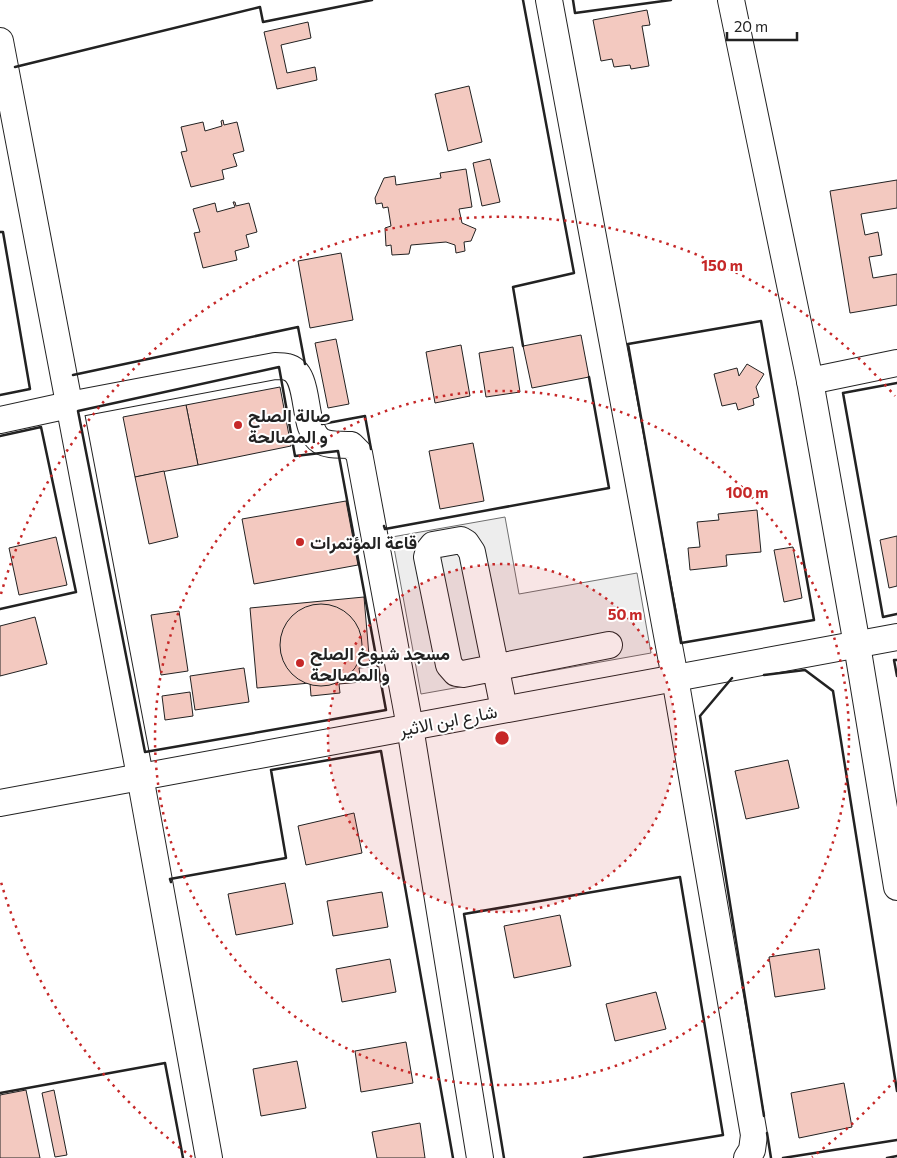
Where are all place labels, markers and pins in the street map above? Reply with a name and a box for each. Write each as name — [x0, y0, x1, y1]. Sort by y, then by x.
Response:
place label: صالة الصلح و المصالحة — [248, 404, 330, 448]
marker: صالة الصلح و المصالحة — [232, 419, 244, 431]
place label: قاعة المؤتمرات — [310, 531, 417, 554]
marker: قاعة المؤتمرات — [294, 536, 306, 548]
place label: مسجد شيوخ الصلح و المصالحة — [310, 642, 450, 686]
marker: مسجد شيوخ الصلح و المصالحة — [294, 657, 306, 669]
centre of rings — [493, 729, 511, 747]

